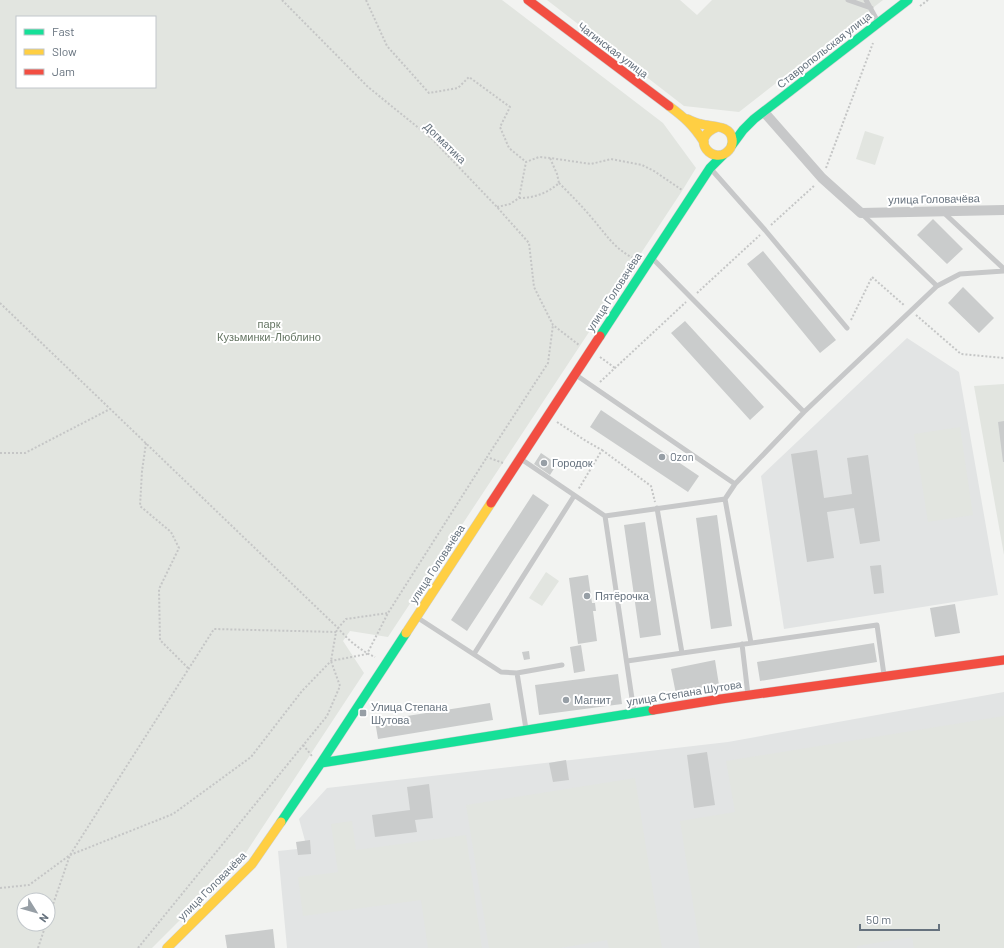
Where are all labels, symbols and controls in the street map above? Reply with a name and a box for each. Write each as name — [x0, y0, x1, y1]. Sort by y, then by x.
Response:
street label: Ставропольская улица — [774, 8, 874, 90]
legend — [16, 16, 156, 88]
street label: Чагинская улица — [576, 19, 652, 81]
text: Fast — [52, 24, 75, 38]
text: Slow — [52, 44, 77, 58]
text: Jam — [52, 64, 75, 78]
street label: Догматика — [422, 119, 470, 167]
street label: улица Головачёва — [888, 191, 981, 206]
street label: улица Головачёва — [583, 249, 644, 334]
park label: парк Кузьминки-Люблино — [217, 317, 321, 343]
place label: Ozon — [670, 450, 694, 463]
marker: Ozon — [657, 452, 667, 462]
place label: Городок — [552, 456, 593, 469]
marker: Городок — [539, 458, 549, 468]
street label: улица Головачёва — [406, 521, 467, 606]
place label: Пятёрочка — [595, 589, 650, 602]
marker: Пятёрочка — [582, 591, 592, 601]
street label: улица Степана Шутова — [625, 677, 743, 708]
place label: Магнит — [574, 693, 611, 706]
marker: Магнит — [561, 695, 571, 705]
place label: Улица Степана Шутова — [371, 700, 449, 726]
marker: Улица Степана Шутова — [358, 708, 368, 718]
street label: улица Головачёва — [175, 848, 249, 923]
north arrow — [16, 892, 56, 932]
scale bar — [860, 906, 939, 932]
text: N — [37, 911, 52, 925]
text: 50 m — [866, 912, 891, 926]

